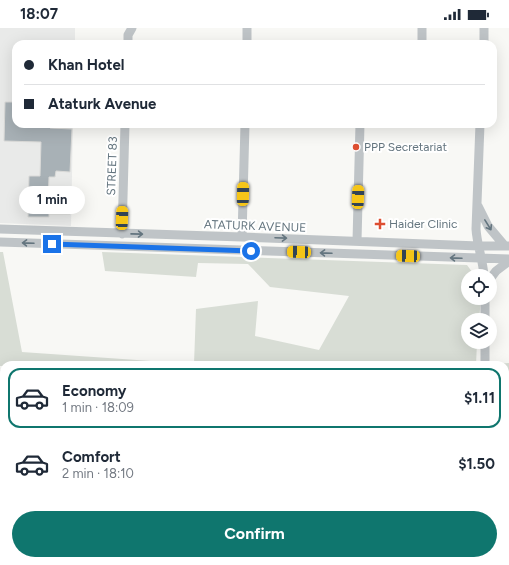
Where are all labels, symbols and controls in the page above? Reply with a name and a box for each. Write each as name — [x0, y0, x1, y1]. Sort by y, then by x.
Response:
text: 18:07 — [20, 5, 58, 23]
text: Khan Hotel — [48, 56, 125, 74]
text: Ataturk Avenue — [48, 95, 156, 113]
street label: STREET 83 — [104, 136, 120, 196]
place label: PPP Secretariat — [364, 140, 447, 154]
marker: PPP Secretariat — [351, 142, 361, 152]
car — [237, 182, 249, 206]
car — [352, 185, 364, 209]
callout: 1 min — [19, 186, 85, 214]
text: 1 min — [37, 192, 67, 207]
car — [116, 206, 128, 230]
street label: ATATURK AVENUE — [204, 217, 306, 235]
place label: Haider Clinic — [389, 217, 458, 231]
marker: Haider Clinic — [374, 218, 386, 230]
one-way arrow — [485, 219, 493, 231]
one-way arrow — [130, 230, 143, 238]
one-way arrow — [274, 234, 287, 242]
route end — [43, 235, 61, 253]
one-way arrow — [22, 240, 35, 247]
route start — [242, 242, 260, 260]
car — [287, 246, 311, 258]
one-way arrow — [320, 249, 333, 257]
car — [396, 250, 420, 262]
one-way arrow — [450, 254, 463, 261]
map controls — [461, 269, 497, 349]
button: locate — [461, 269, 497, 305]
button: layers — [461, 313, 497, 349]
icon: car — [14, 380, 50, 416]
text: Economy — [62, 382, 127, 400]
text: $1.11 — [464, 389, 495, 407]
text: 1 min · 18:09 — [62, 400, 134, 415]
icon: car — [14, 446, 50, 482]
text: Comfort — [62, 448, 121, 466]
text: $1.50 — [458, 455, 495, 473]
text: 2 min · 18:10 — [62, 466, 134, 481]
button: Confirm — [12, 511, 497, 557]

